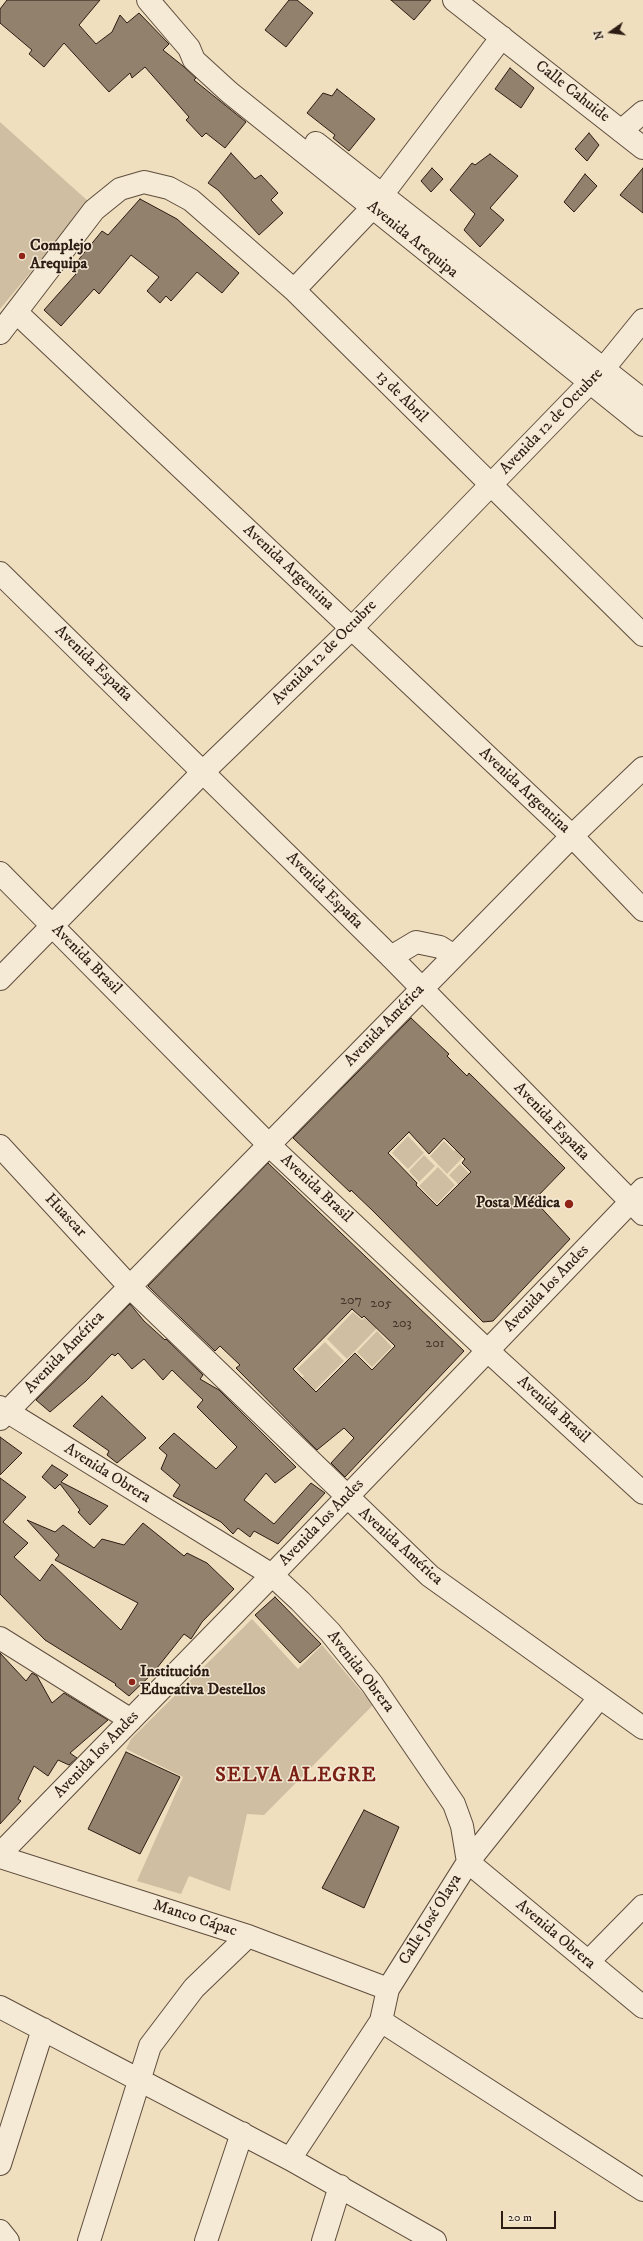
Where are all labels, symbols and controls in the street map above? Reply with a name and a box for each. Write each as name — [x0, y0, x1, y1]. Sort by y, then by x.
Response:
north arrow — [591, 12, 631, 52]
text: N — [591, 29, 607, 41]
street label: Calle Cahuide — [531, 57, 613, 127]
street label: Avenida Arequipa — [363, 197, 461, 283]
place label: Complejo Arequipa — [30, 237, 91, 275]
marker: Complejo Arequipa — [17, 251, 27, 261]
street label: Avenida 12 de Octubre — [496, 365, 608, 479]
street label: 13 de Abril — [371, 367, 431, 427]
street label: Avenida Argentina — [239, 521, 337, 615]
street label: Avenida 12 de Octubre — [269, 597, 381, 709]
street label: Avenida España — [50, 622, 136, 706]
street label: Avenida Argentina — [475, 744, 573, 838]
street label: Avenida España — [282, 849, 366, 933]
street label: Avenida Brasil — [47, 921, 125, 999]
street label: Avenida América — [341, 981, 429, 1071]
street label: Avenida España — [509, 1079, 593, 1165]
street label: Avenida Brasil — [276, 1151, 356, 1227]
street label: Huascar — [40, 1190, 90, 1242]
place label: Posta Médica — [476, 1194, 560, 1214]
marker: Posta Médica — [563, 1198, 575, 1210]
street label: Avenida los Andes — [501, 1241, 593, 1337]
house number: 207 — [340, 1293, 362, 1309]
house number: 205 — [370, 1296, 392, 1312]
street label: Avenida América — [21, 1308, 109, 1398]
house number: 203 — [392, 1316, 412, 1332]
house number: 201 — [425, 1336, 445, 1352]
street label: Avenida Brasil — [513, 1372, 593, 1448]
street label: Avenida Obrera — [60, 1440, 154, 1508]
street label: Avenida los Andes — [276, 1475, 368, 1571]
street label: Avenida América — [354, 1504, 446, 1590]
street label: Avenida Obrera — [322, 1627, 398, 1717]
place label: Institución Educativa Destellos — [140, 1663, 266, 1701]
marker: Institución Educativa Destellos — [127, 1677, 137, 1687]
street label: Avenida los Andes — [51, 1707, 143, 1803]
district label: SELVA ALEGRE — [215, 1765, 377, 1789]
street label: Calle José Olaya — [395, 1871, 467, 1969]
street label: Manco Cápac — [151, 1896, 239, 1942]
street label: Avenida Obrera — [511, 1896, 599, 1974]
scale bar — [503, 2203, 558, 2229]
text: 20 m — [508, 2210, 532, 2225]

